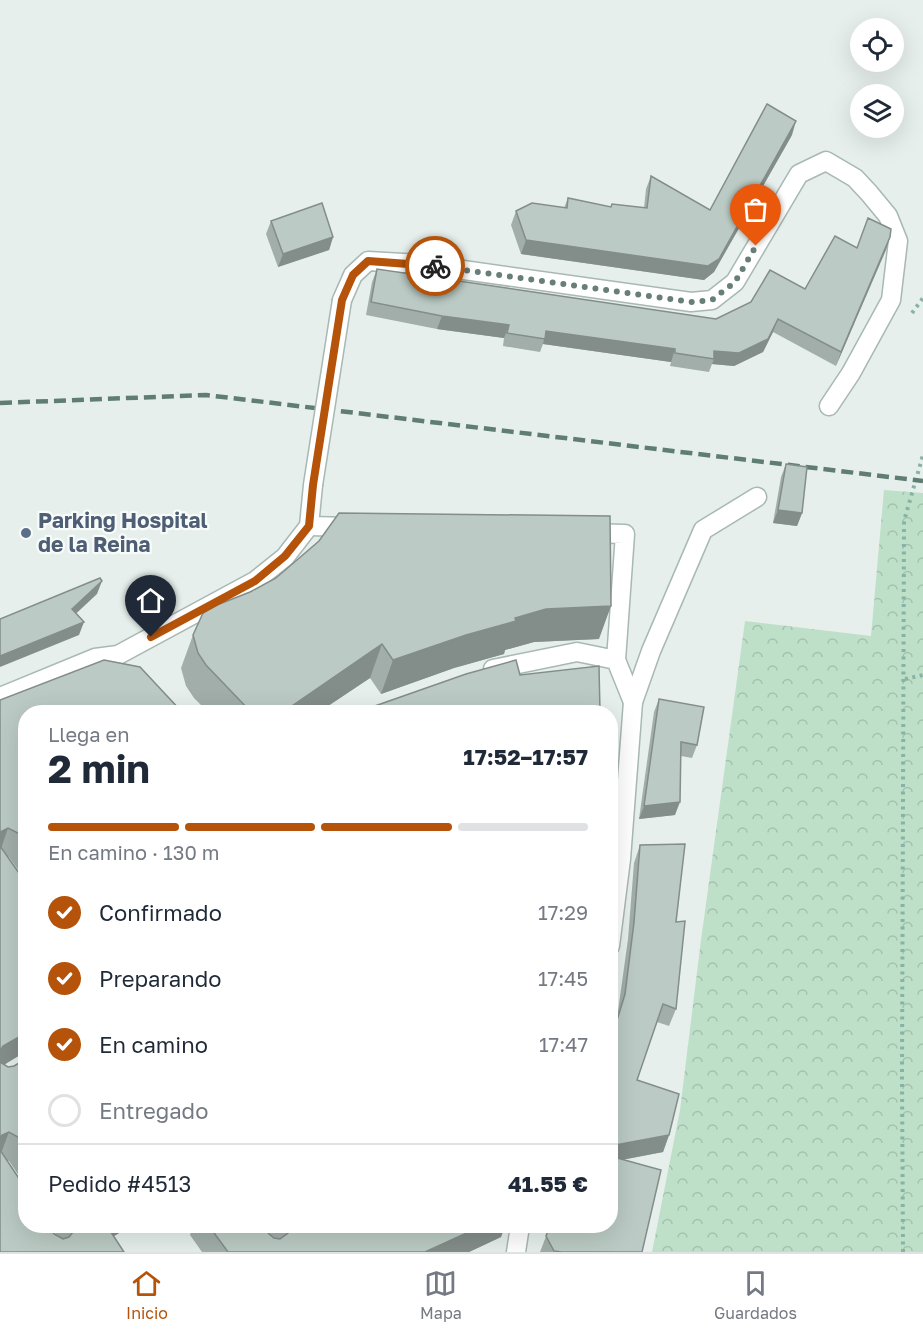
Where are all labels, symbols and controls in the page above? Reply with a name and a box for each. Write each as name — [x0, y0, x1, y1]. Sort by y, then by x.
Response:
map controls — [850, 18, 904, 138]
button: locate — [850, 18, 904, 72]
button: layers — [850, 84, 904, 138]
pin — [730, 184, 781, 246]
icon: bag — [739, 193, 772, 226]
courier — [405, 236, 465, 296]
icon: bike — [419, 250, 452, 283]
place label: Parking Hospital de la Reina — [38, 507, 208, 557]
marker: Parking Hospital de la Reina — [19, 526, 33, 540]
pin — [125, 575, 176, 637]
icon: home — [134, 584, 167, 617]
text: Llega en — [48, 722, 130, 746]
text: 17:52–17:57 — [463, 743, 588, 770]
text: 2 min — [48, 745, 150, 792]
text: En camino · 130 m — [48, 840, 220, 864]
icon: check — [48, 896, 81, 929]
text: Confirmado — [99, 899, 222, 926]
text: 17:29 — [538, 900, 588, 924]
icon: check — [48, 962, 81, 995]
text: Preparando — [99, 965, 222, 992]
text: 17:45 — [538, 966, 588, 990]
icon: check — [48, 1028, 81, 1061]
text: En camino — [99, 1031, 208, 1058]
text: 17:47 — [539, 1032, 588, 1056]
text: Entregado — [99, 1097, 208, 1124]
text: Pedido #4513 — [48, 1170, 191, 1197]
text: 41.55 € — [508, 1170, 588, 1197]
tab: Inicio — [126, 1267, 168, 1323]
tab: Mapa — [420, 1267, 462, 1323]
tab: Guardados — [714, 1267, 797, 1323]

